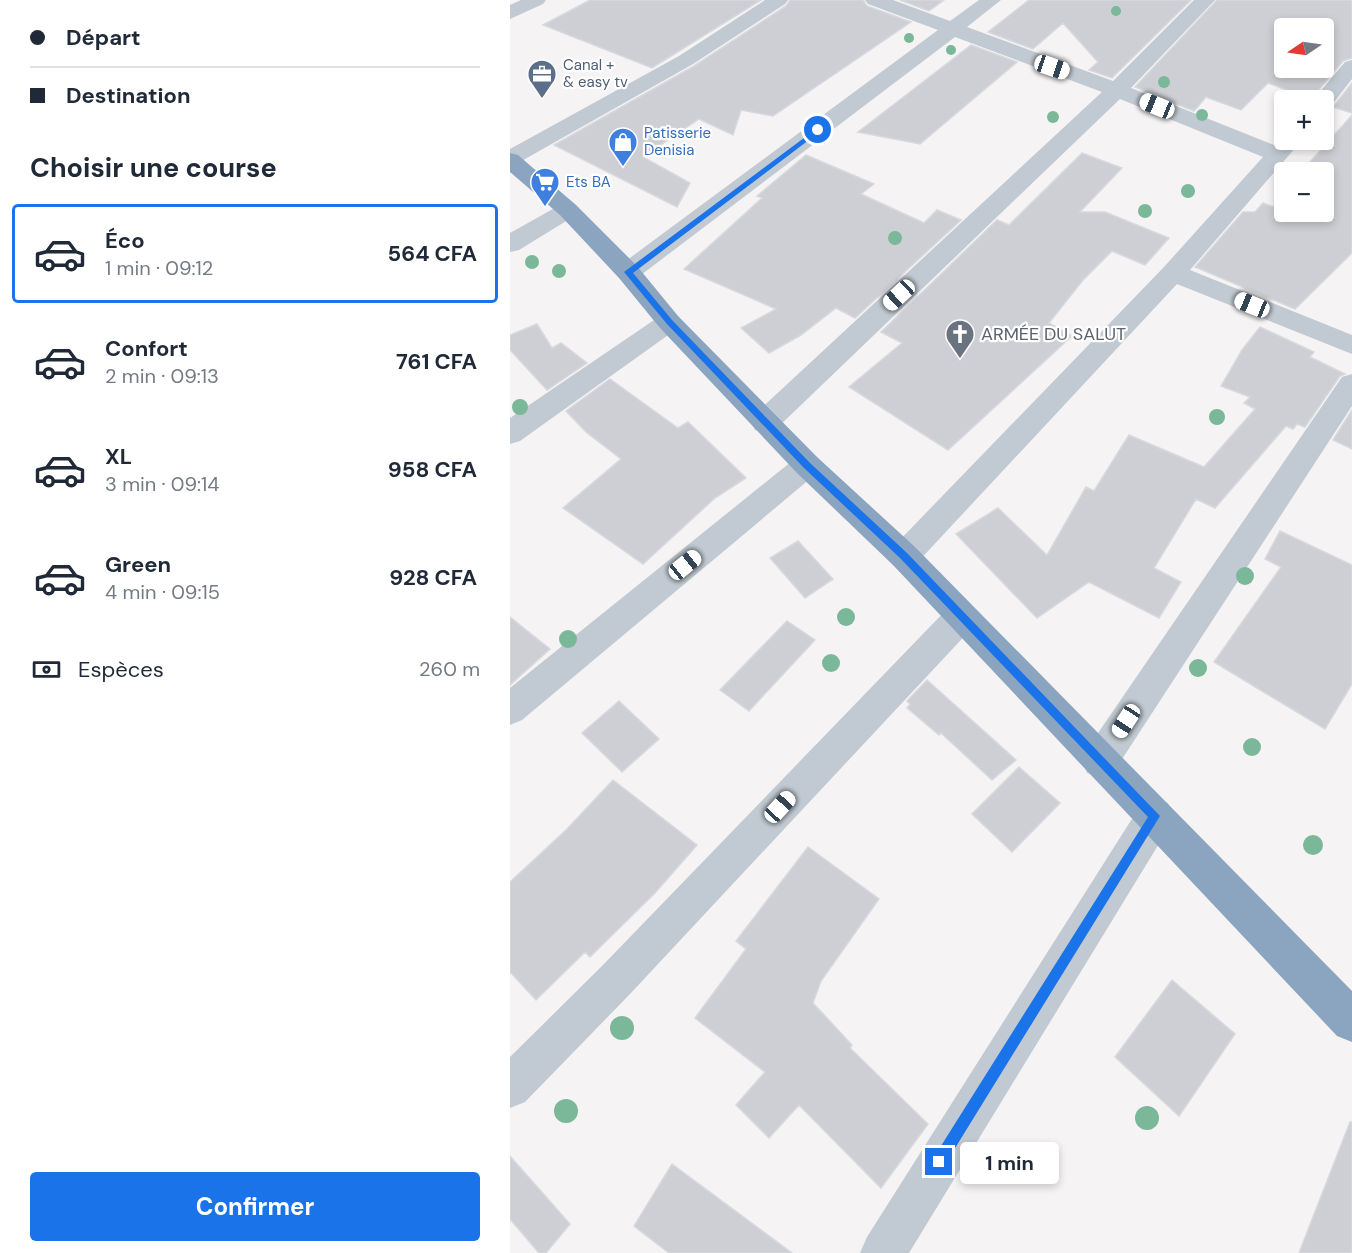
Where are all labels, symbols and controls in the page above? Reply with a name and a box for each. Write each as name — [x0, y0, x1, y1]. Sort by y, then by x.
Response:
north arrow — [1274, 18, 1334, 78]
map controls — [1274, 18, 1334, 222]
text: Départ — [66, 23, 141, 52]
car — [1032, 53, 1072, 81]
place label: Canal + & easy tv — [563, 55, 628, 92]
office icon: Canal + & easy tv — [526, 58, 558, 100]
text: Destination — [66, 81, 191, 110]
button: + — [1274, 90, 1334, 150]
car — [1137, 91, 1177, 121]
route start — [804, 116, 831, 143]
place label: Patisserie Denisia — [644, 123, 711, 160]
shop icon: Patisserie Denisia — [607, 126, 639, 168]
text: Choisir une course — [30, 150, 277, 185]
button: − — [1274, 162, 1334, 222]
supermarket icon: Ets BA — [529, 166, 561, 208]
place label: Ets BA — [566, 172, 611, 192]
text: Éco — [105, 226, 145, 255]
icon: car — [33, 227, 87, 281]
text: 564 CFA — [388, 239, 477, 268]
text: 1 min · 09:12 — [105, 255, 213, 281]
car — [880, 276, 918, 314]
car — [1232, 290, 1272, 320]
church icon: ARMÉE DU SALUT — [944, 318, 976, 360]
place label: ARMÉE DU SALUT — [981, 322, 1126, 346]
text: Confort — [105, 334, 188, 363]
icon: car — [33, 335, 87, 389]
text: 761 CFA — [396, 347, 477, 376]
text: 2 min · 09:13 — [105, 363, 219, 389]
text: XL — [105, 442, 132, 471]
icon: car — [33, 443, 87, 497]
text: 958 CFA — [388, 455, 477, 484]
text: 3 min · 09:14 — [105, 471, 220, 497]
car — [665, 547, 705, 583]
text: Green — [105, 550, 171, 579]
icon: car — [33, 551, 87, 605]
text: 928 CFA — [389, 563, 477, 592]
text: 4 min · 09:15 — [105, 579, 220, 605]
icon: cash — [30, 653, 63, 686]
text: Espèces — [78, 655, 164, 684]
text: 260 m — [419, 656, 480, 682]
car — [1109, 701, 1143, 741]
car — [761, 788, 799, 826]
callout: 1 min — [960, 1141, 1059, 1183]
route end — [925, 1148, 952, 1175]
text: 1 min — [985, 1150, 1034, 1176]
button: Confirmer — [30, 1172, 480, 1241]

